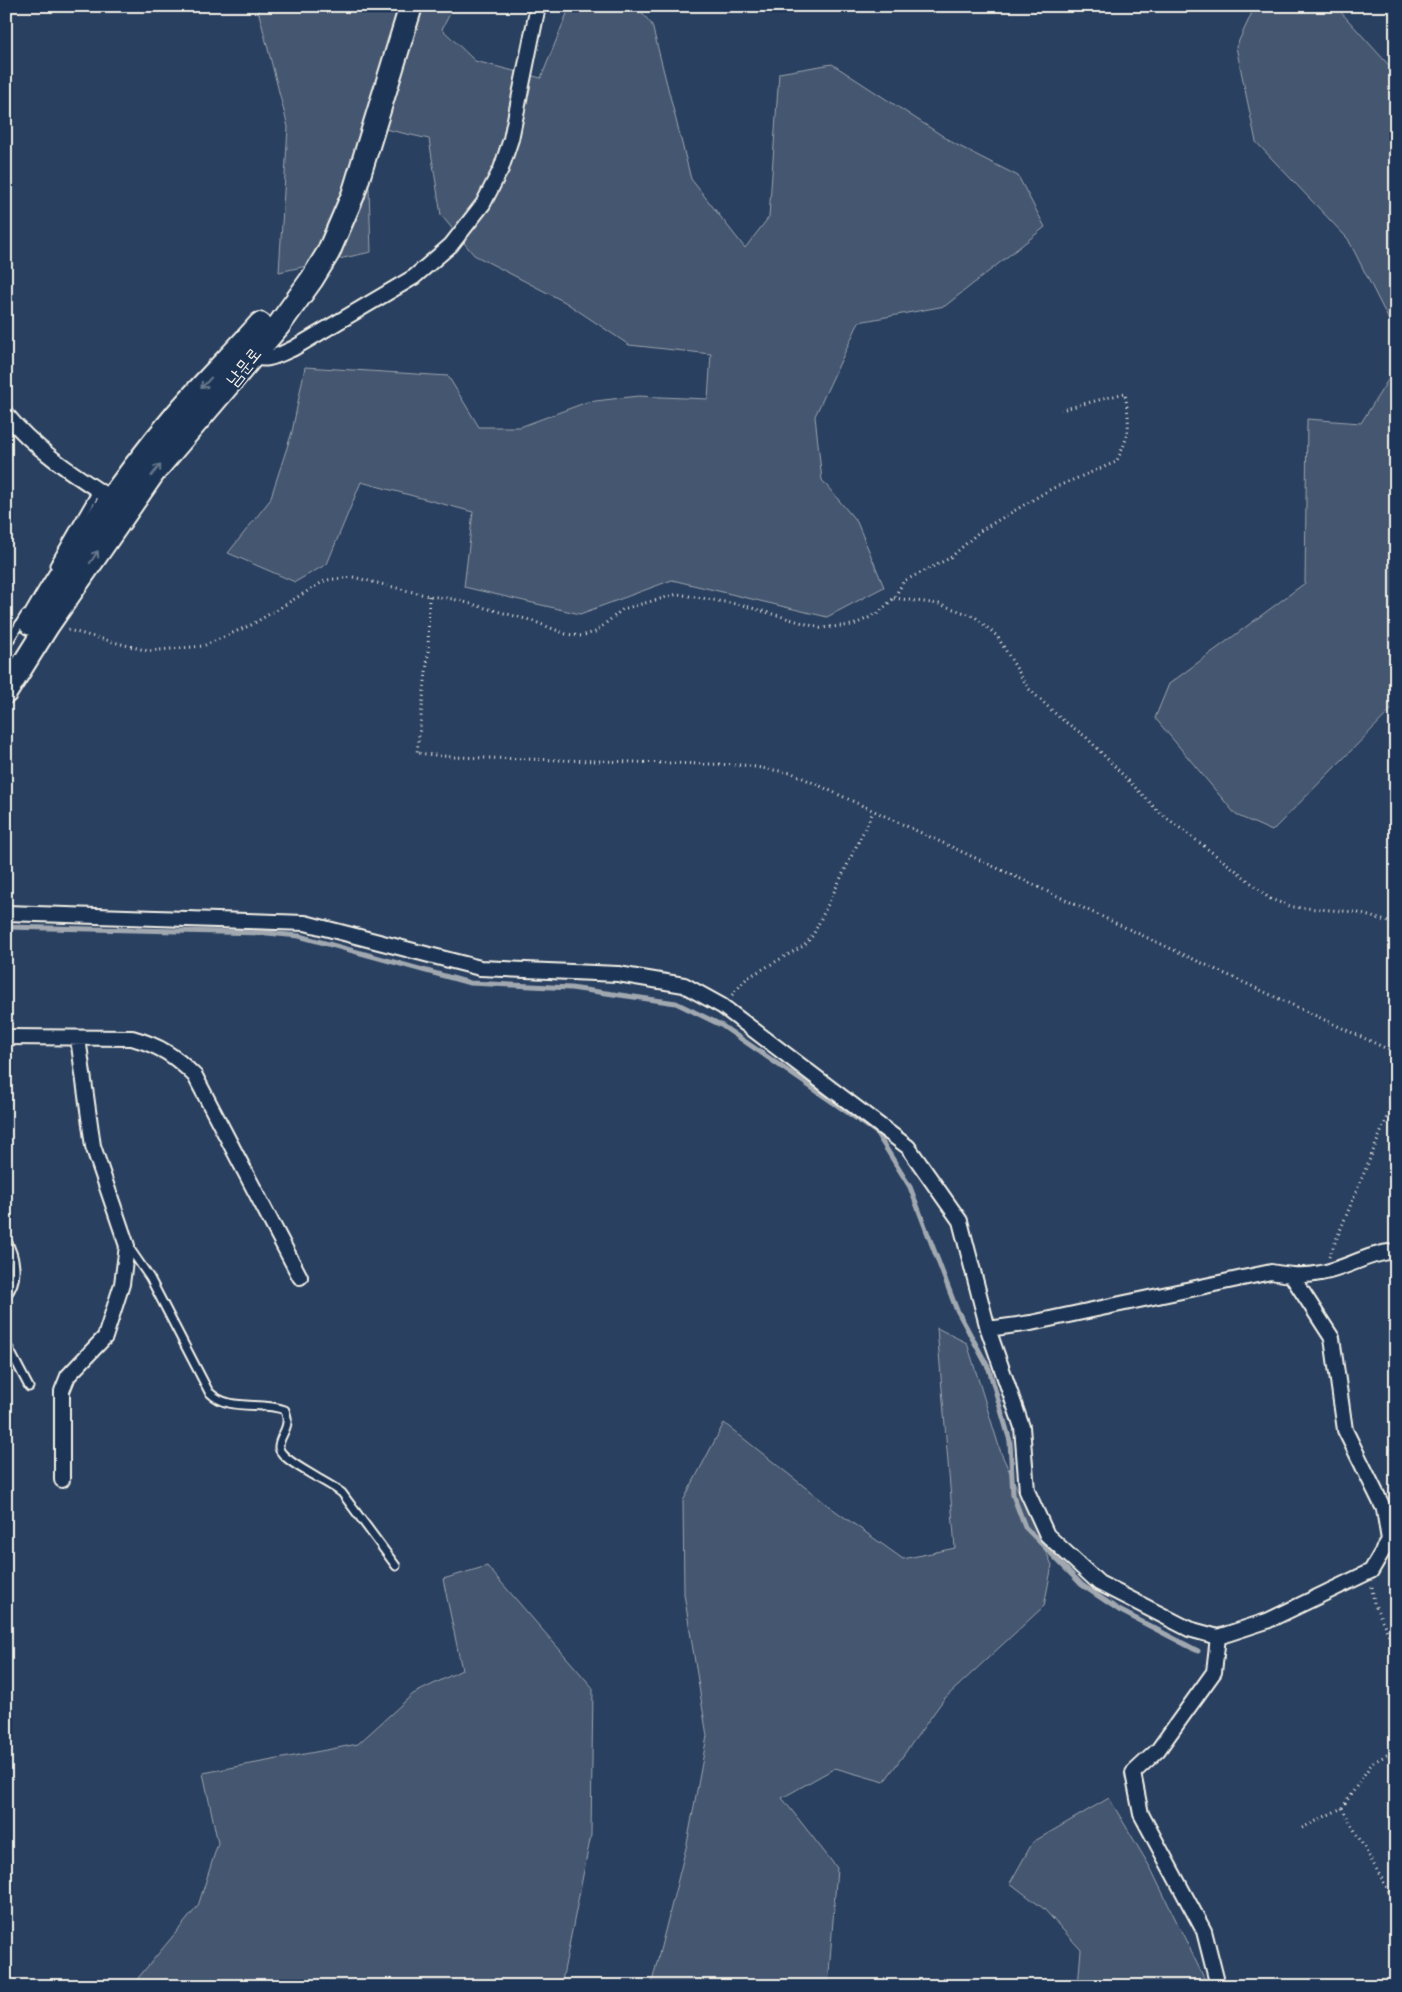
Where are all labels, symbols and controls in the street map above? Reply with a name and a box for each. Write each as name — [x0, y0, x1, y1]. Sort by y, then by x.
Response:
street label: 남문로 — [222, 344, 266, 390]
one-way arrow — [200, 376, 212, 389]
one-way arrow — [150, 464, 161, 477]
one-way arrow — [89, 550, 99, 564]

